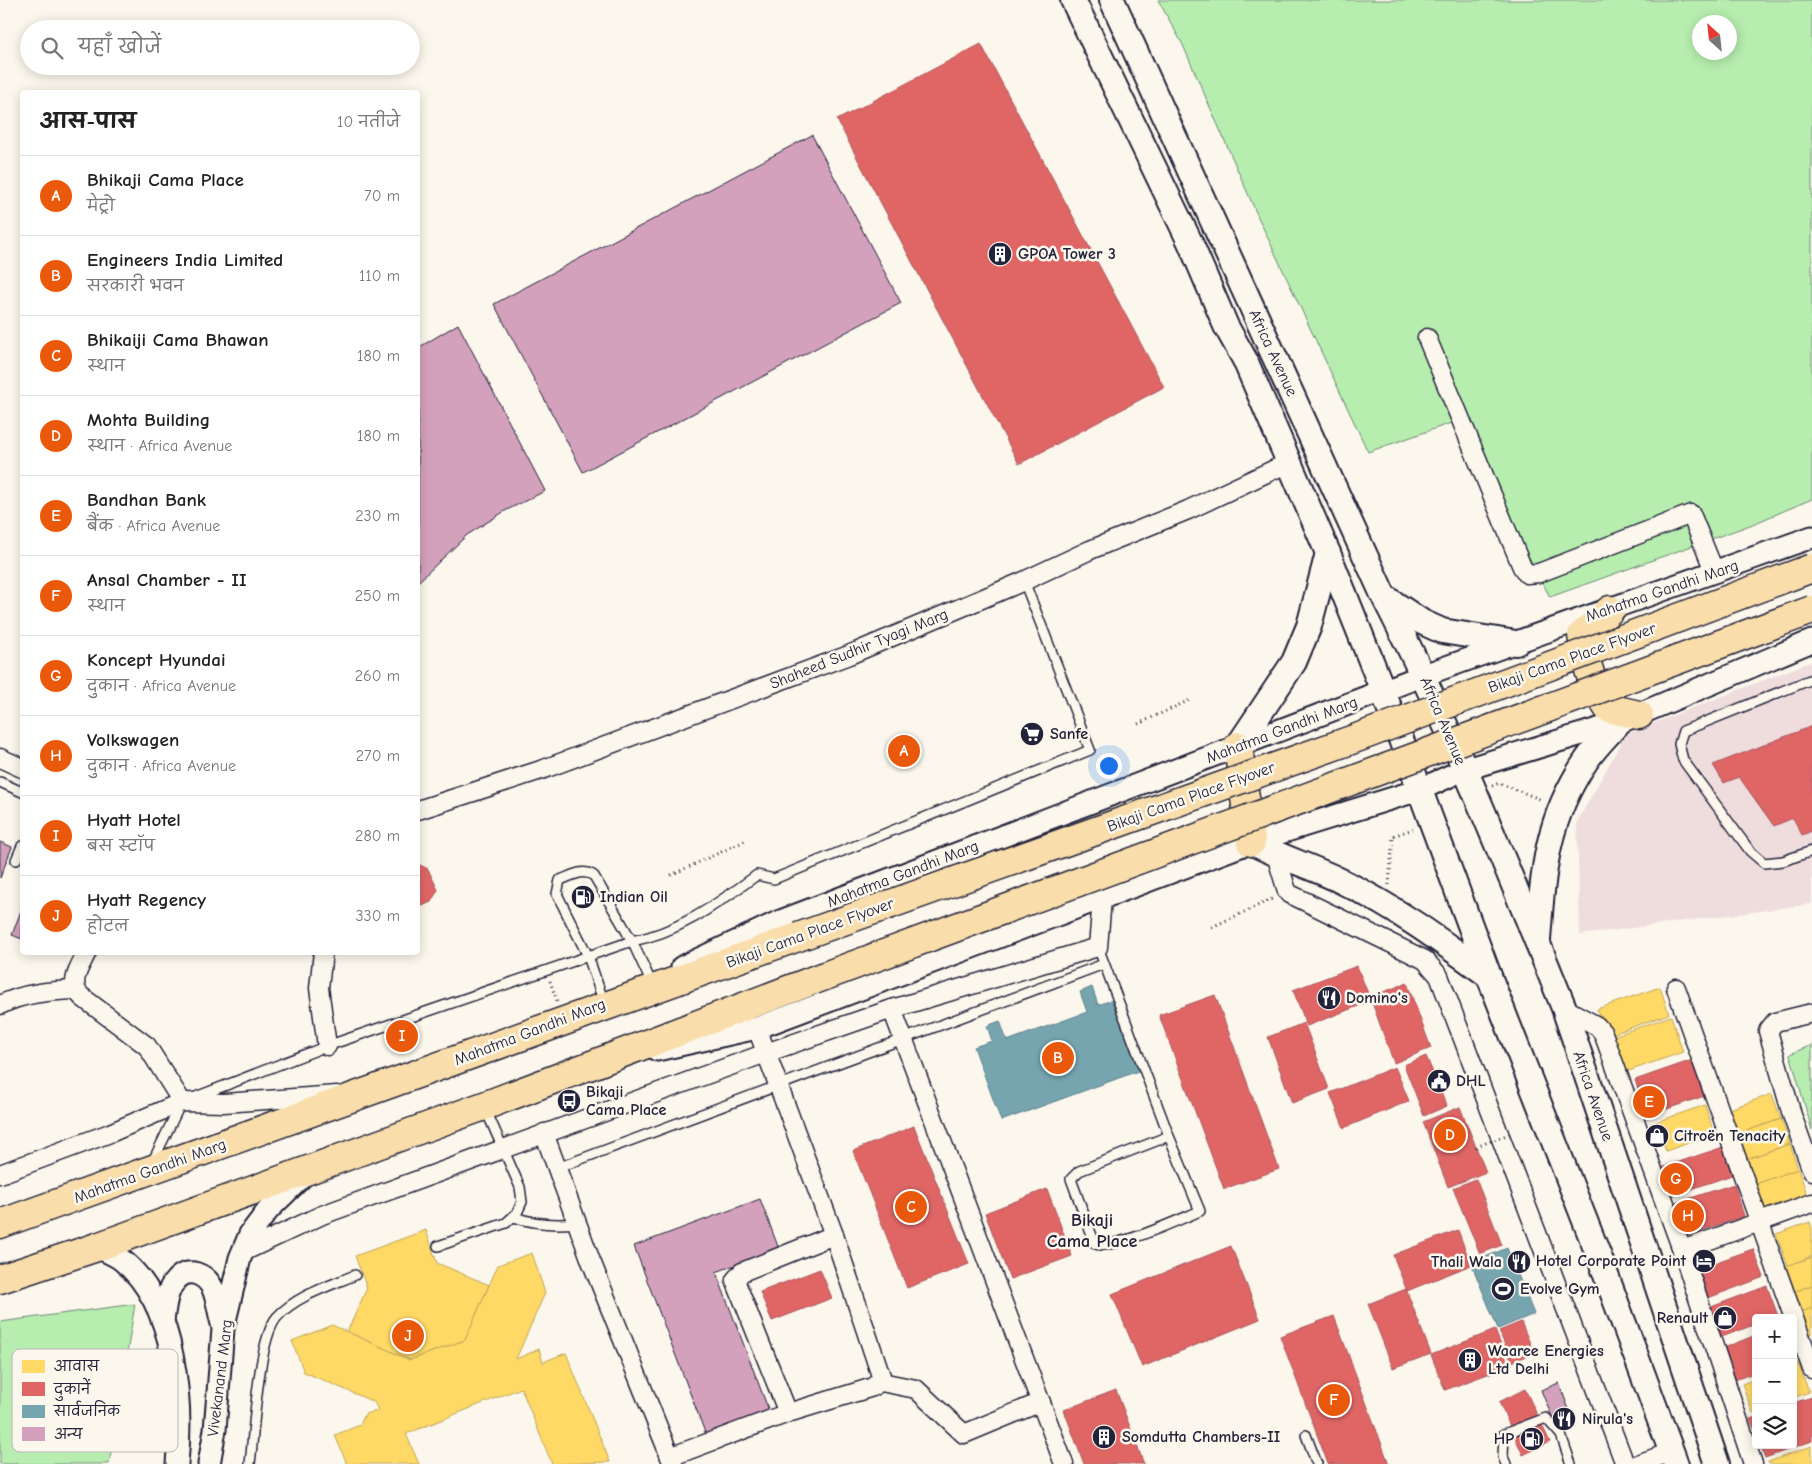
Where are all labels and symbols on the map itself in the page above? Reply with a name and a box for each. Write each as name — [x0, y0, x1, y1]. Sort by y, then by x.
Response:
north arrow — [1692, 15, 1737, 60]
building icon: GPOA Tower 3 — [987, 241, 1013, 267]
place label: GPOA Tower 3 — [1018, 245, 1116, 263]
street label: Africa Avenue — [1245, 307, 1301, 399]
street label: Mahatma Gandhi Marg — [1583, 556, 1741, 626]
street label: Shaheed Sudhir Tyagi Marg — [767, 605, 951, 693]
street label: Bikaji Cama Place Flyover — [1486, 619, 1659, 697]
street label: Africa Avenue — [1416, 674, 1470, 768]
street label: Mahatma Gandhi Marg — [1204, 693, 1360, 767]
supermarket icon: Sanfe — [1019, 721, 1045, 747]
place label: Sanfe — [1050, 725, 1088, 743]
pin: A — [888, 732, 920, 770]
your location — [1096, 753, 1122, 779]
street label: Bikaji Cama Place Flyover — [1105, 758, 1278, 836]
street label: Mahatma Gandhi Marg — [825, 837, 981, 911]
fuel station icon: Indian Oil — [570, 884, 596, 910]
place label: Indian Oil — [600, 888, 668, 906]
street label: Bikaji Cama Place Flyover — [724, 894, 897, 972]
restaurant icon: Domino's — [1316, 985, 1342, 1011]
place label: Domino's — [1346, 989, 1408, 1007]
street label: Mahatma Gandhi Marg — [452, 995, 608, 1069]
pin: I — [386, 1017, 418, 1055]
pin: B — [1042, 1039, 1074, 1077]
street label: Africa Avenue — [1569, 1049, 1617, 1143]
public building icon: DHL — [1426, 1068, 1452, 1094]
place label: DHL — [1456, 1072, 1486, 1090]
place label: Bikaji Cama Place — [586, 1083, 667, 1119]
pin: E — [1633, 1083, 1665, 1121]
bus stop icon: Bikaji Cama Place — [556, 1088, 582, 1114]
pin: D — [1434, 1116, 1466, 1154]
shop icon: Citroën Tenacity — [1644, 1123, 1670, 1149]
place label: Citroën Tenacity — [1674, 1127, 1786, 1145]
street label: Mahatma Gandhi Marg — [72, 1135, 228, 1207]
pin: G — [1660, 1160, 1692, 1198]
pin: C — [895, 1188, 927, 1226]
pin: H — [1672, 1197, 1704, 1235]
district label: Bikaji Cama Place — [1047, 1210, 1137, 1252]
hotel icon: Hotel Corporate Point — [1691, 1248, 1717, 1274]
restaurant icon: Thali Wala — [1506, 1249, 1532, 1275]
place label: Hotel Corporate Point — [1536, 1252, 1687, 1270]
place label: Thali Wala — [1431, 1253, 1502, 1271]
sports icon: Evolve Gym — [1490, 1276, 1516, 1302]
place label: Evolve Gym — [1520, 1280, 1600, 1298]
shop icon: Renault — [1712, 1305, 1738, 1331]
place label: Renault — [1657, 1309, 1709, 1327]
pin: J — [392, 1317, 424, 1355]
street label: Vivekanand Marg — [204, 1318, 236, 1438]
place label: Waaree Energies Ltd Delhi — [1488, 1342, 1604, 1378]
building icon: Waaree Energies Ltd Delhi — [1457, 1347, 1483, 1373]
legend — [12, 1349, 178, 1452]
text: आवास — [54, 1358, 101, 1375]
text: दुकानें — [53, 1377, 91, 1402]
pin: F — [1318, 1381, 1350, 1419]
text: सार्वजनिक — [53, 1400, 121, 1420]
restaurant icon: Nirula's — [1551, 1406, 1577, 1432]
place label: Nirula's — [1582, 1410, 1633, 1428]
building icon: Somdutta Chambers-II — [1091, 1424, 1117, 1450]
text: अन्य — [54, 1426, 84, 1443]
fuel station icon: HP — [1519, 1426, 1545, 1452]
place label: Somdutta Chambers-II — [1122, 1428, 1280, 1446]
place label: HP — [1494, 1430, 1514, 1448]

